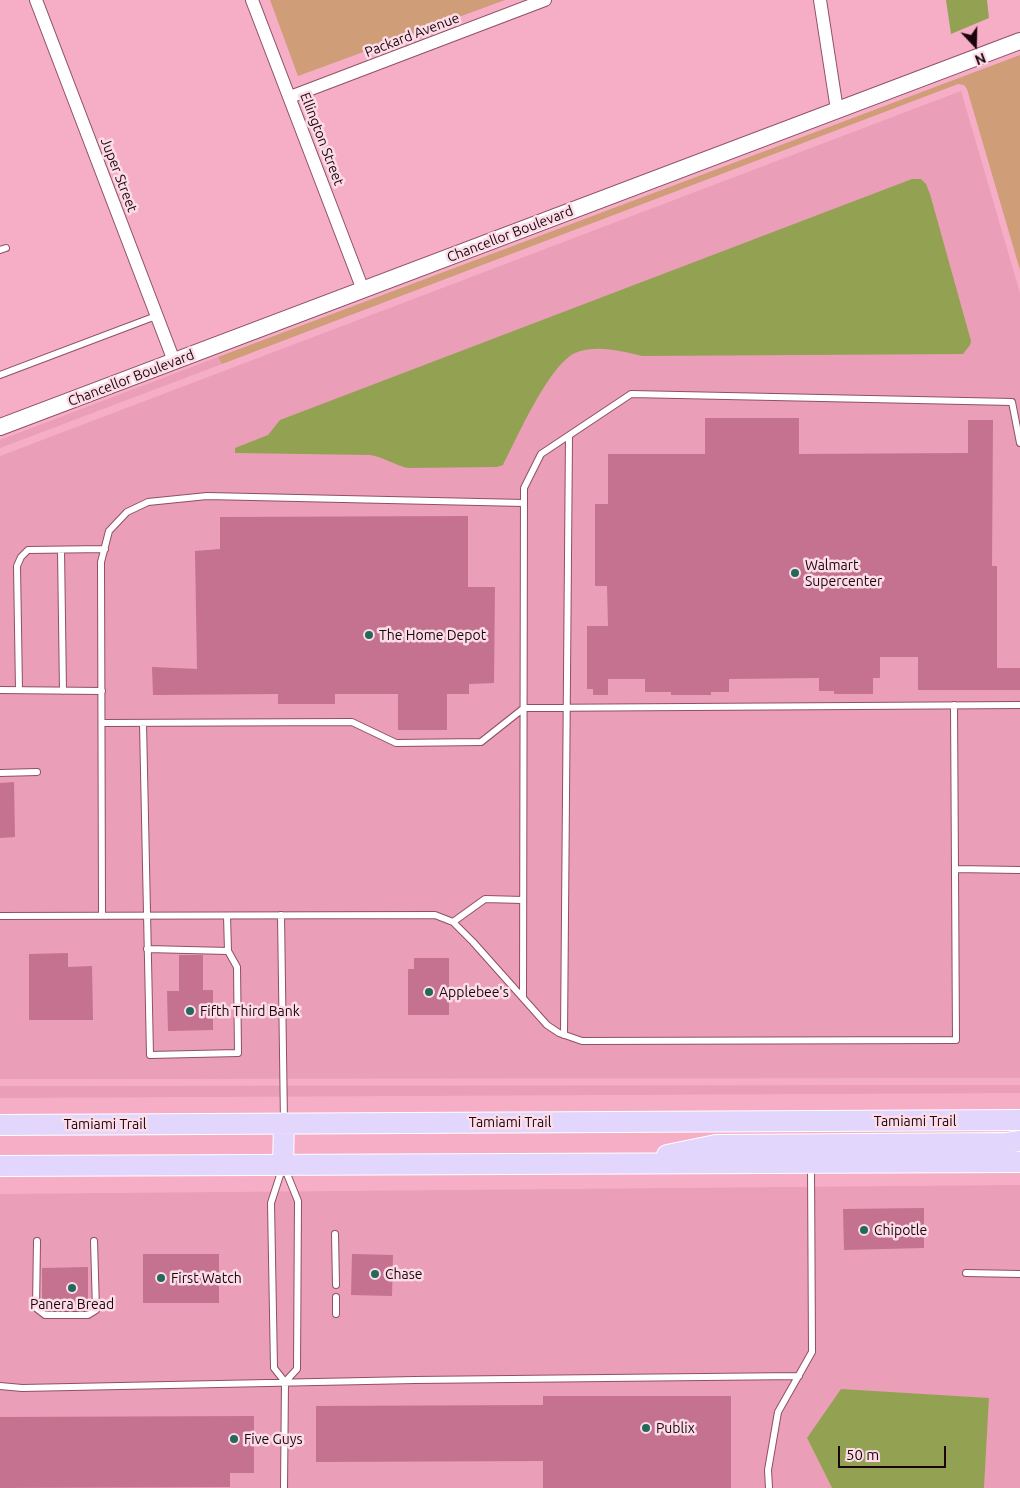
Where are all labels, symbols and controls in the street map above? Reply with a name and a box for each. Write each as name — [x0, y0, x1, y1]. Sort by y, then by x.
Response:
street label: Packard Avenue — [362, 9, 462, 61]
north arrow — [950, 20, 1000, 70]
text: N — [973, 50, 988, 68]
street label: Ellington Street — [296, 90, 348, 188]
street label: Juper Street — [97, 135, 141, 215]
street label: Chancellor Boulevard — [444, 202, 576, 266]
street label: Chancellor Boulevard — [65, 346, 197, 410]
place label: Walmart Supercenter — [805, 557, 882, 590]
marker: Walmart Supercenter — [789, 567, 801, 579]
place label: The Home Depot — [379, 627, 486, 643]
marker: The Home Depot — [363, 629, 375, 641]
place label: Applebee's — [439, 984, 509, 1000]
marker: Applebee's — [423, 986, 435, 998]
place label: Fifth Third Bank — [200, 1003, 300, 1019]
marker: Fifth Third Bank — [184, 1005, 196, 1017]
street label: Tamiami Trail — [874, 1113, 956, 1129]
street label: Tamiami Trail — [469, 1114, 551, 1130]
street label: Tamiami Trail — [64, 1116, 146, 1132]
place label: Chipotle — [874, 1222, 927, 1238]
marker: Chipotle — [858, 1224, 870, 1236]
place label: Chase — [385, 1266, 423, 1282]
marker: Chase — [369, 1268, 381, 1280]
place label: First Watch — [171, 1270, 242, 1286]
marker: First Watch — [155, 1272, 167, 1284]
marker: Panera Bread — [66, 1282, 78, 1294]
place label: Panera Bread — [30, 1296, 114, 1312]
place label: Publix — [656, 1420, 695, 1436]
marker: Publix — [640, 1422, 652, 1434]
place label: Five Guys — [244, 1431, 303, 1447]
marker: Five Guys — [228, 1433, 240, 1445]
scale bar — [840, 1436, 948, 1468]
text: 50 m — [846, 1446, 879, 1463]

